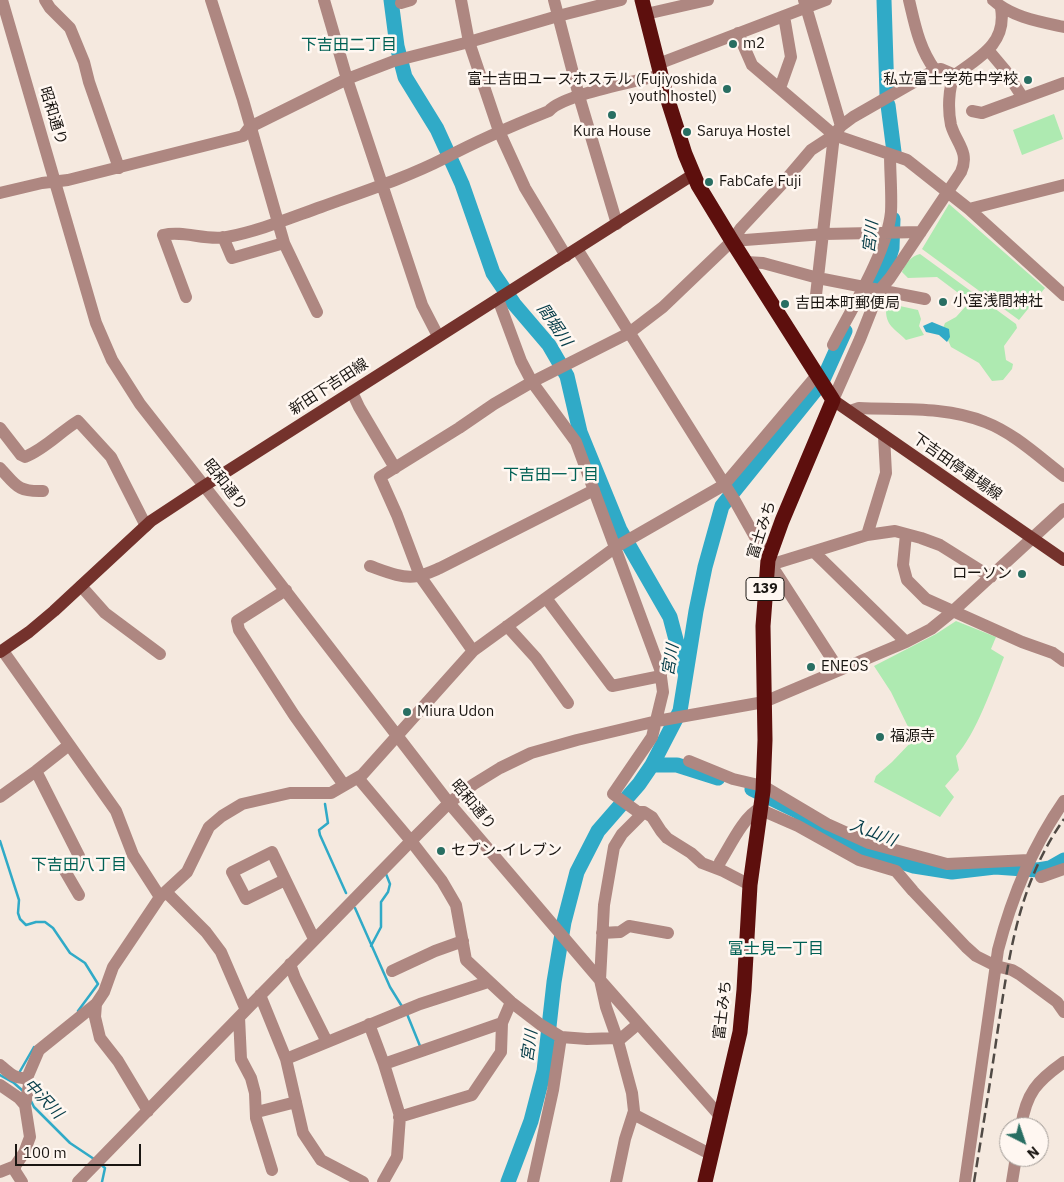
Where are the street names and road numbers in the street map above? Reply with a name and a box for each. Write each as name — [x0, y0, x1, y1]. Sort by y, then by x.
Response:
street label: 昭和通り — [36, 85, 70, 147]
street label: 新田下吉田線 — [286, 355, 372, 419]
street label: 下吉田停車場線 — [909, 430, 1005, 504]
street label: 昭和通り — [199, 456, 251, 514]
street label: 富士みち — [744, 499, 780, 561]
road number: 139 — [746, 578, 784, 600]
street label: 昭和通り — [447, 776, 499, 834]
street label: 富士みち — [710, 979, 736, 1041]

